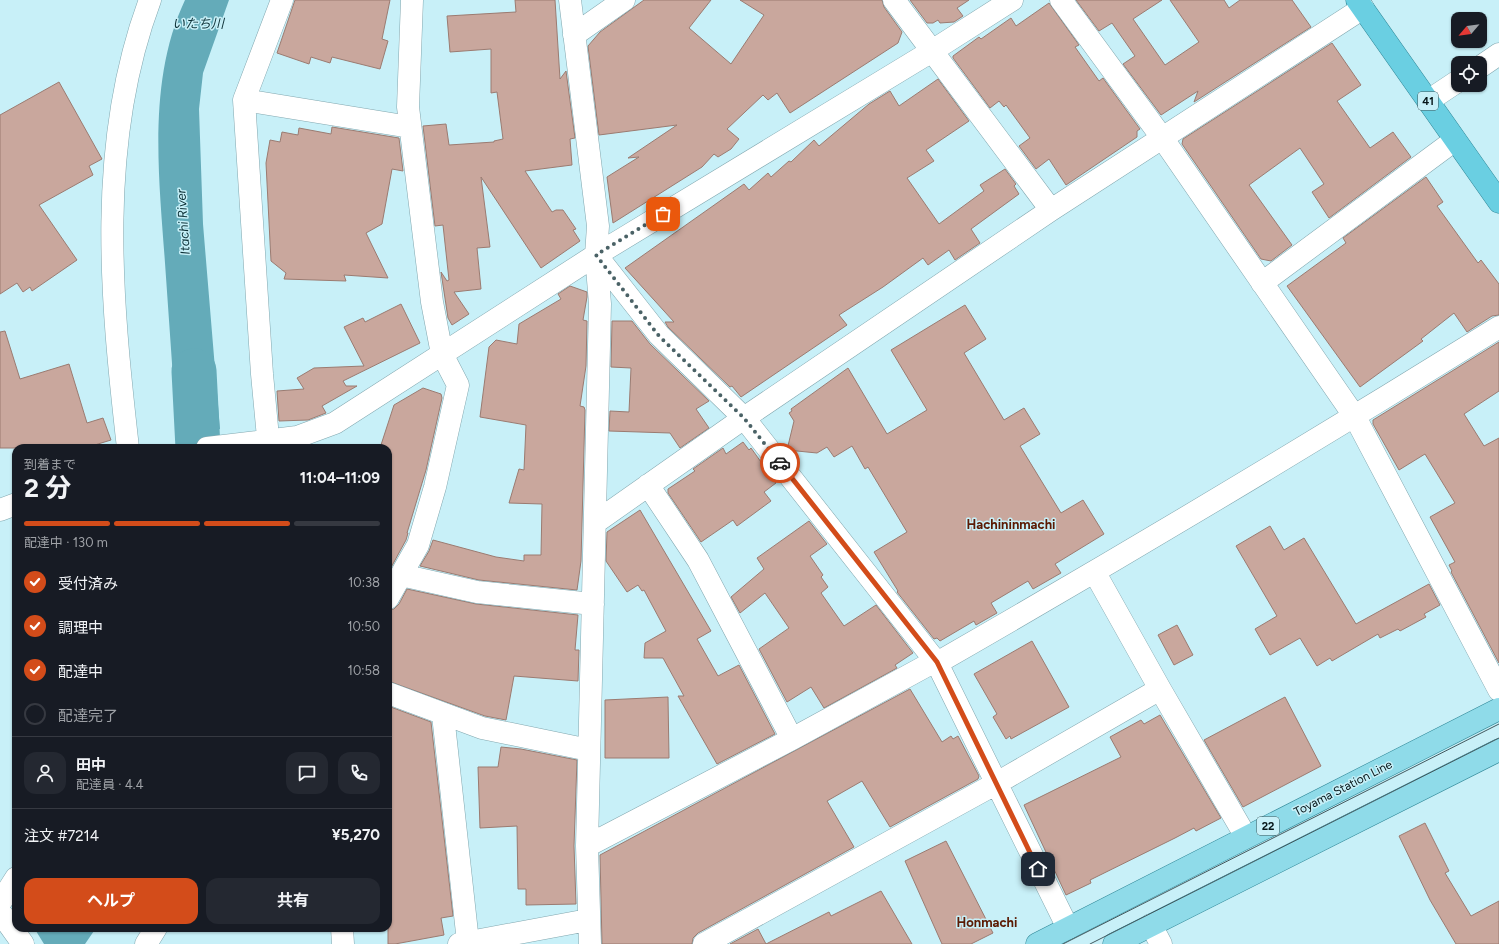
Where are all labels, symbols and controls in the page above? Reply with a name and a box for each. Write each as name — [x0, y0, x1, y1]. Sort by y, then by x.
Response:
north arrow — [1451, 12, 1487, 48]
map controls — [1451, 12, 1487, 92]
water label: いたち川 — [172, 16, 226, 31]
button: locate — [1451, 56, 1487, 92]
road number: 41 — [1418, 92, 1438, 110]
water label: Itachi River — [173, 188, 193, 255]
pin — [646, 197, 680, 231]
icon: bag — [652, 203, 674, 225]
courier — [760, 443, 800, 483]
icon: car — [769, 452, 791, 474]
text: 到着まで — [24, 457, 76, 472]
text: 11:04–11:09 — [300, 469, 380, 487]
text: 2 分 — [24, 472, 71, 504]
district label: Hachininmachi — [967, 517, 1055, 532]
text: 配達中 · 130 m — [24, 535, 108, 550]
icon: check — [24, 571, 46, 593]
text: 受付済み — [58, 575, 118, 593]
text: 10:38 — [348, 575, 380, 590]
icon: check — [24, 615, 46, 637]
text: 調理中 — [58, 619, 103, 637]
text: 10:50 — [347, 619, 380, 634]
icon: check — [24, 659, 46, 681]
text: 配達中 — [58, 663, 103, 681]
text: 10:58 — [348, 663, 380, 678]
text: 配達完了 — [58, 707, 118, 725]
button: person — [24, 752, 66, 794]
button: chat — [286, 752, 328, 794]
button: phone — [338, 752, 380, 794]
text: 田中 — [76, 756, 106, 774]
street label: Toyama Station Line — [1291, 757, 1395, 819]
text: 配達員 · 4.4 — [76, 777, 144, 792]
road number: 22 — [1257, 817, 1279, 835]
text: ¥5,270 — [332, 826, 380, 844]
text: 注文 #7214 — [24, 827, 99, 845]
pin — [1021, 852, 1055, 886]
icon: home — [1027, 858, 1049, 880]
button: ヘルプ — [24, 878, 198, 924]
button: 共有 — [206, 878, 380, 924]
district label: Honmachi — [957, 915, 1017, 930]

